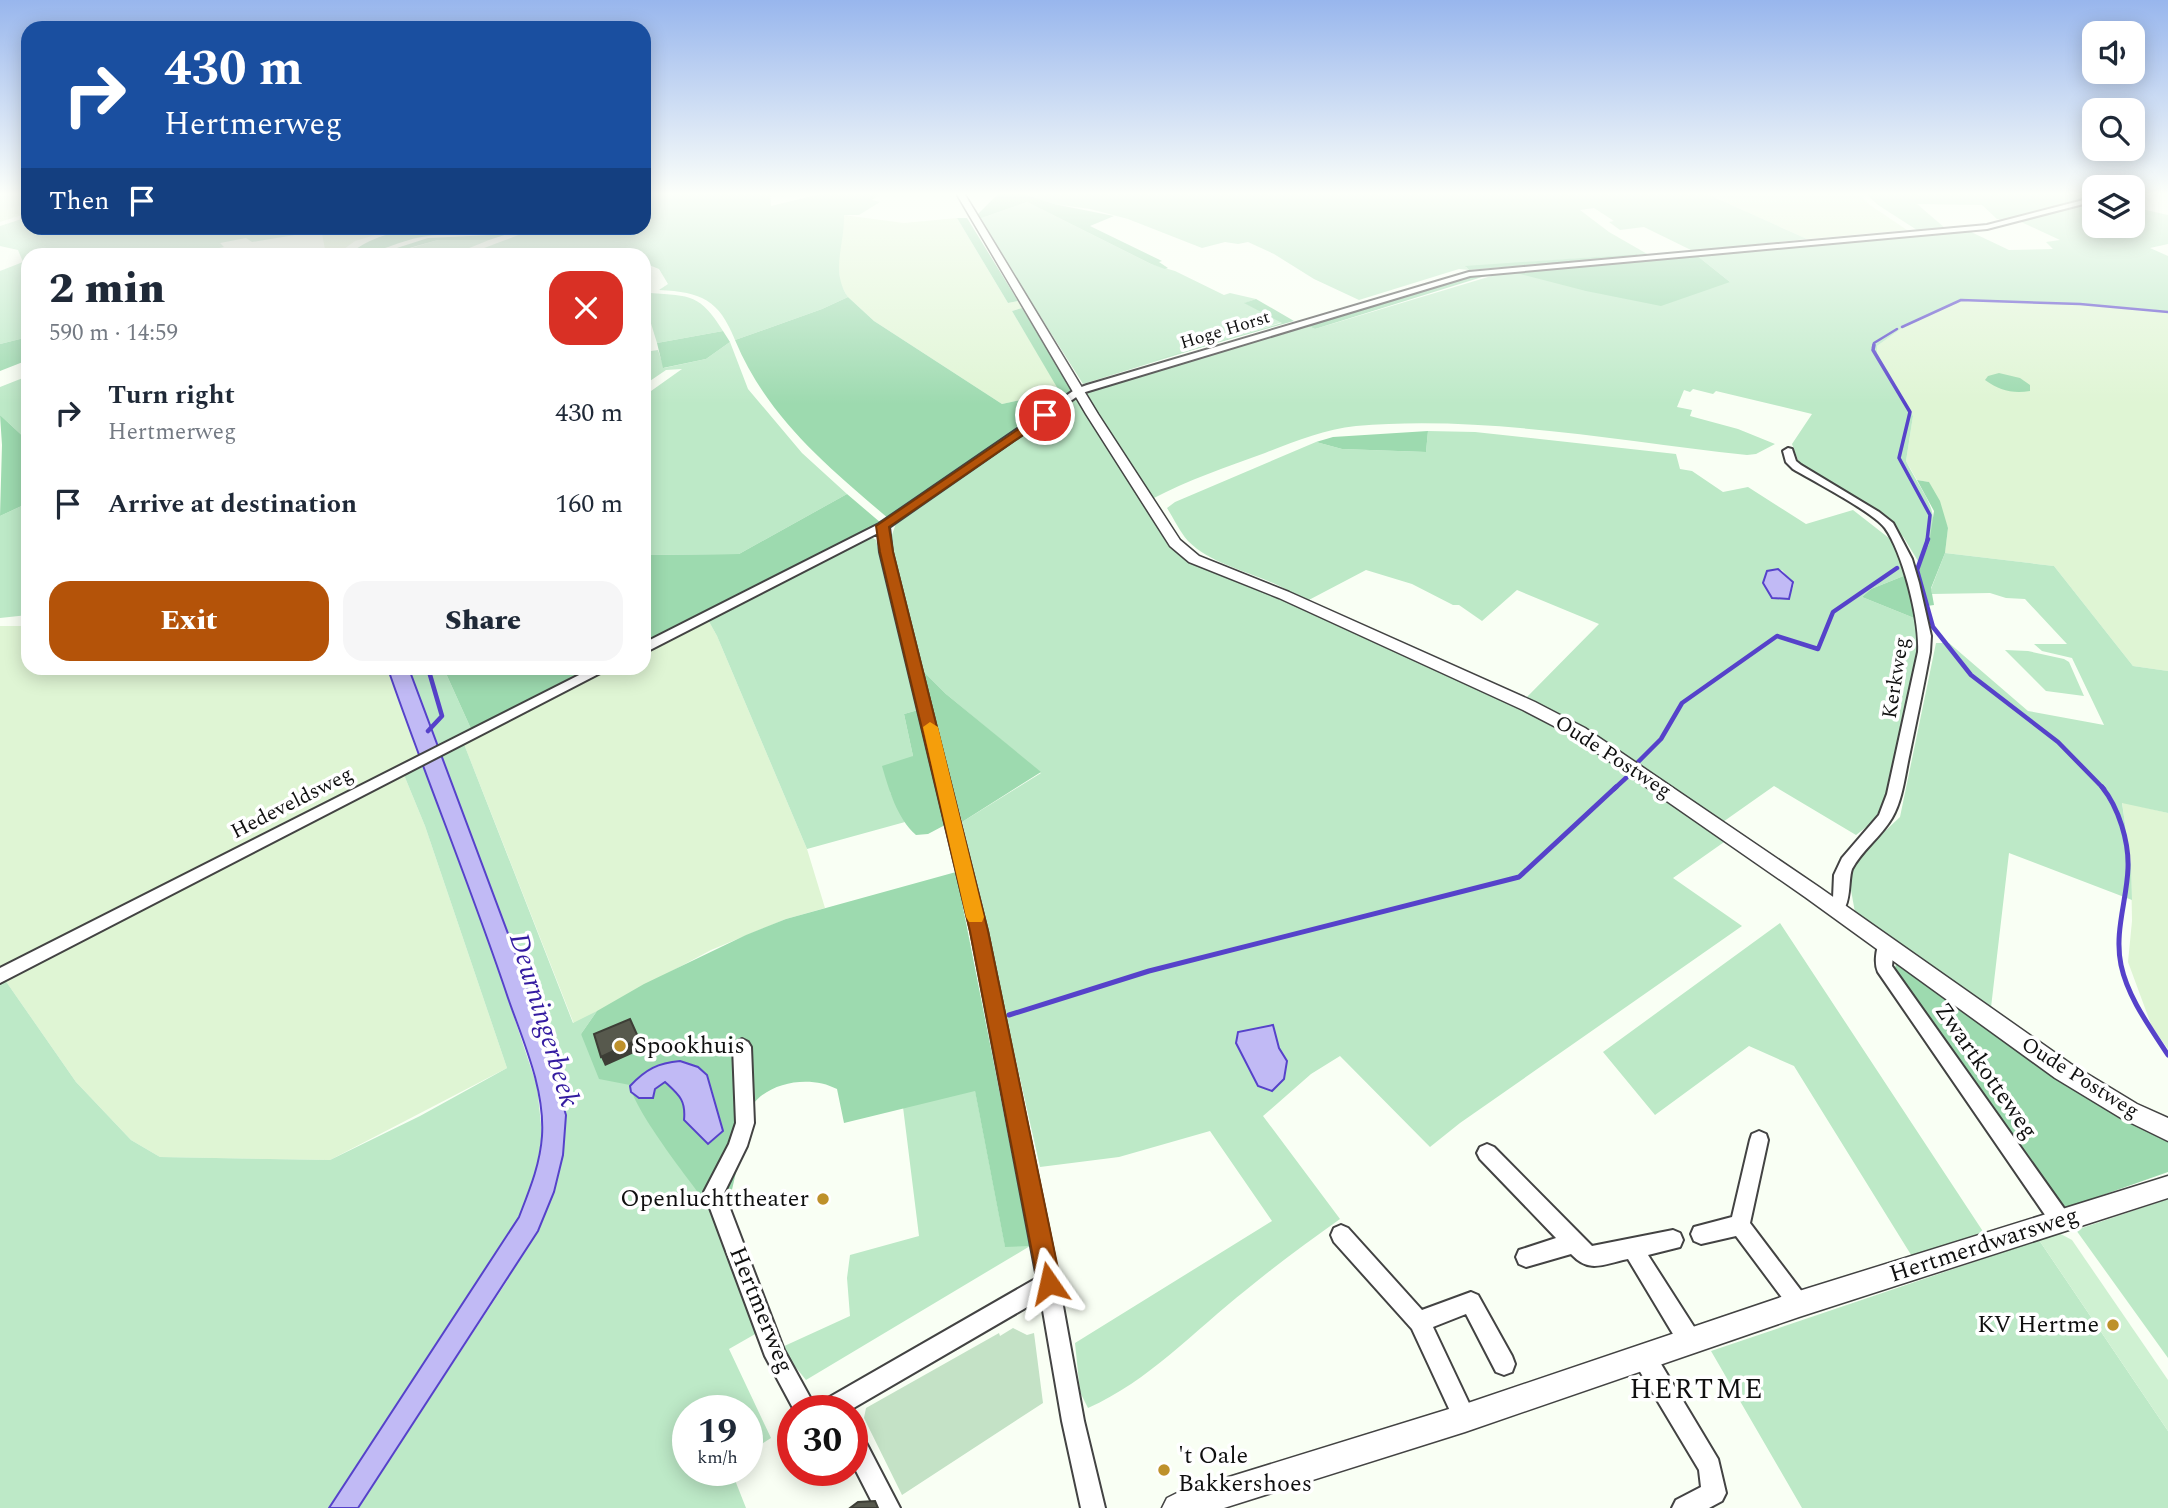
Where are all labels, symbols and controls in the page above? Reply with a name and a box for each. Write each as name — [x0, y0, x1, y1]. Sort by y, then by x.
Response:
map controls — [2082, 21, 2145, 238]
button: sound — [2082, 21, 2145, 84]
text: 430 m — [164, 32, 303, 107]
icon: right — [49, 49, 140, 140]
button: search — [2082, 98, 2145, 161]
text: Hertmerweg — [164, 100, 343, 149]
button: layers — [2082, 175, 2145, 238]
text: Then — [49, 181, 109, 221]
icon: arrive — [123, 182, 161, 220]
text: 2 min — [49, 258, 165, 321]
button: close — [549, 271, 623, 345]
street label: Hoge Horst — [1177, 304, 1273, 356]
text: 590 m · 14:59 — [49, 316, 178, 351]
text: Turn right — [108, 375, 235, 415]
pin — [1015, 385, 1075, 445]
text: 430 m — [555, 393, 623, 433]
icon: right — [49, 394, 87, 432]
icon: arrive — [1026, 396, 1064, 434]
text: Hertmerweg — [108, 415, 236, 450]
text: Arrive at destination — [108, 484, 357, 524]
text: 160 m — [555, 484, 623, 524]
icon: arrive — [49, 485, 87, 523]
button: Exit — [49, 581, 329, 661]
button: Share — [343, 581, 623, 661]
street label: Kerkweg — [1874, 635, 1918, 721]
street label: Oude Postweg — [1548, 707, 1678, 807]
street label: Hedeveldsweg — [225, 758, 359, 848]
water label: Deurningerbeek — [497, 927, 591, 1113]
street label: Zwartkotteweg — [1925, 995, 2047, 1147]
place label: Spookhuis — [634, 1028, 745, 1064]
street label: Oude Postweg — [2015, 1029, 2145, 1127]
marker: Spookhuis — [612, 1038, 628, 1054]
place label: Openluchttheater — [620, 1181, 809, 1217]
marker: Openluchttheater — [815, 1191, 831, 1207]
street label: Hertmerdwarsweg — [1885, 1197, 2083, 1293]
street label: Hertmerweg — [719, 1241, 803, 1379]
position arrow — [1012, 1246, 1086, 1320]
place label: KV Hertme — [1977, 1307, 2099, 1343]
marker: KV Hertme — [2105, 1317, 2121, 1333]
district label: HERTME — [1629, 1368, 1765, 1411]
speed limit sign: 30 — [777, 1395, 868, 1486]
text: 19 — [698, 1405, 737, 1458]
place label: 't Oale Bakkershoes — [1178, 1438, 1312, 1502]
text: km/h — [697, 1444, 738, 1471]
marker: 't Oale Bakkershoes — [1156, 1462, 1172, 1478]

